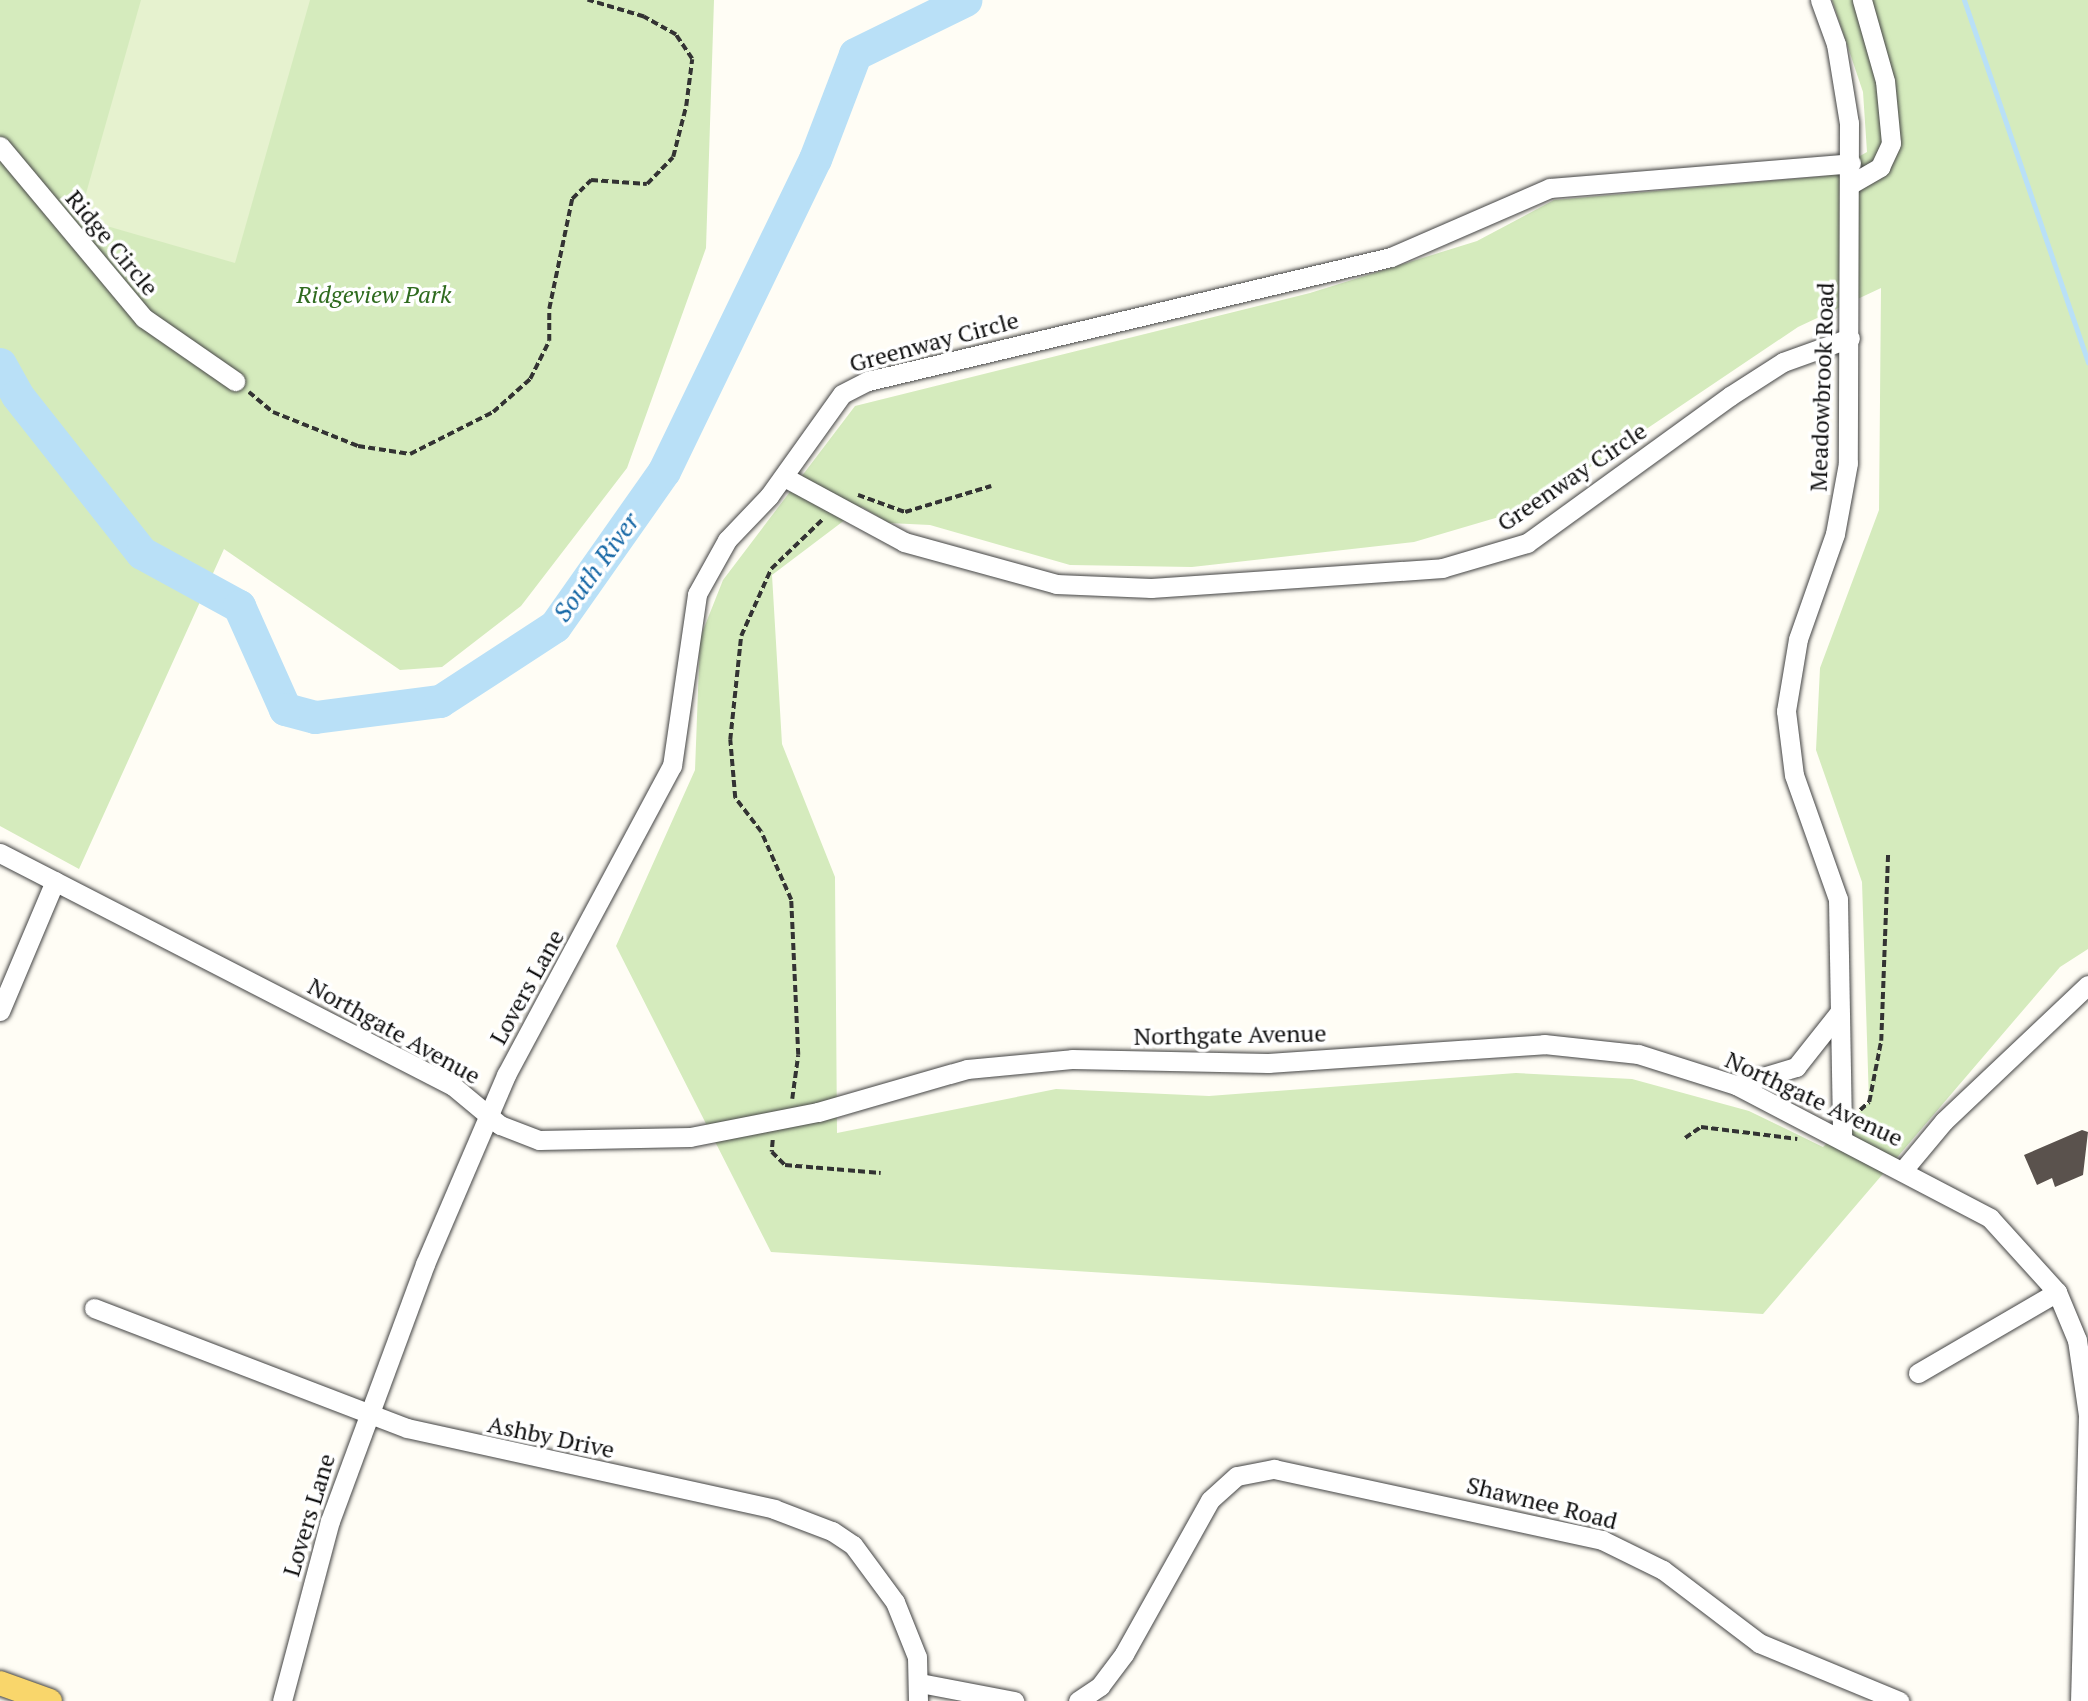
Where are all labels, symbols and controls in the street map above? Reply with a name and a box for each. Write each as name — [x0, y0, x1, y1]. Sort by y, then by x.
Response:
street label: Ridge Circle — [60, 184, 164, 302]
park label: Ridgeview Park — [296, 281, 452, 309]
street label: Meadowbrook Road — [1804, 282, 1840, 492]
street label: Greenway Circle — [846, 306, 1022, 378]
street label: Greenway Circle — [1492, 416, 1652, 538]
water label: South River — [546, 507, 646, 627]
street label: Lovers Lane — [484, 925, 570, 1049]
street label: Northgate Avenue — [303, 972, 485, 1090]
street label: Northgate Avenue — [1133, 1019, 1327, 1051]
street label: Northgate Avenue — [1720, 1045, 1908, 1153]
street label: Ashby Drive — [485, 1410, 617, 1464]
street label: Lovers Lane — [277, 1450, 341, 1580]
street label: Shawnee Road — [1464, 1470, 1620, 1536]

